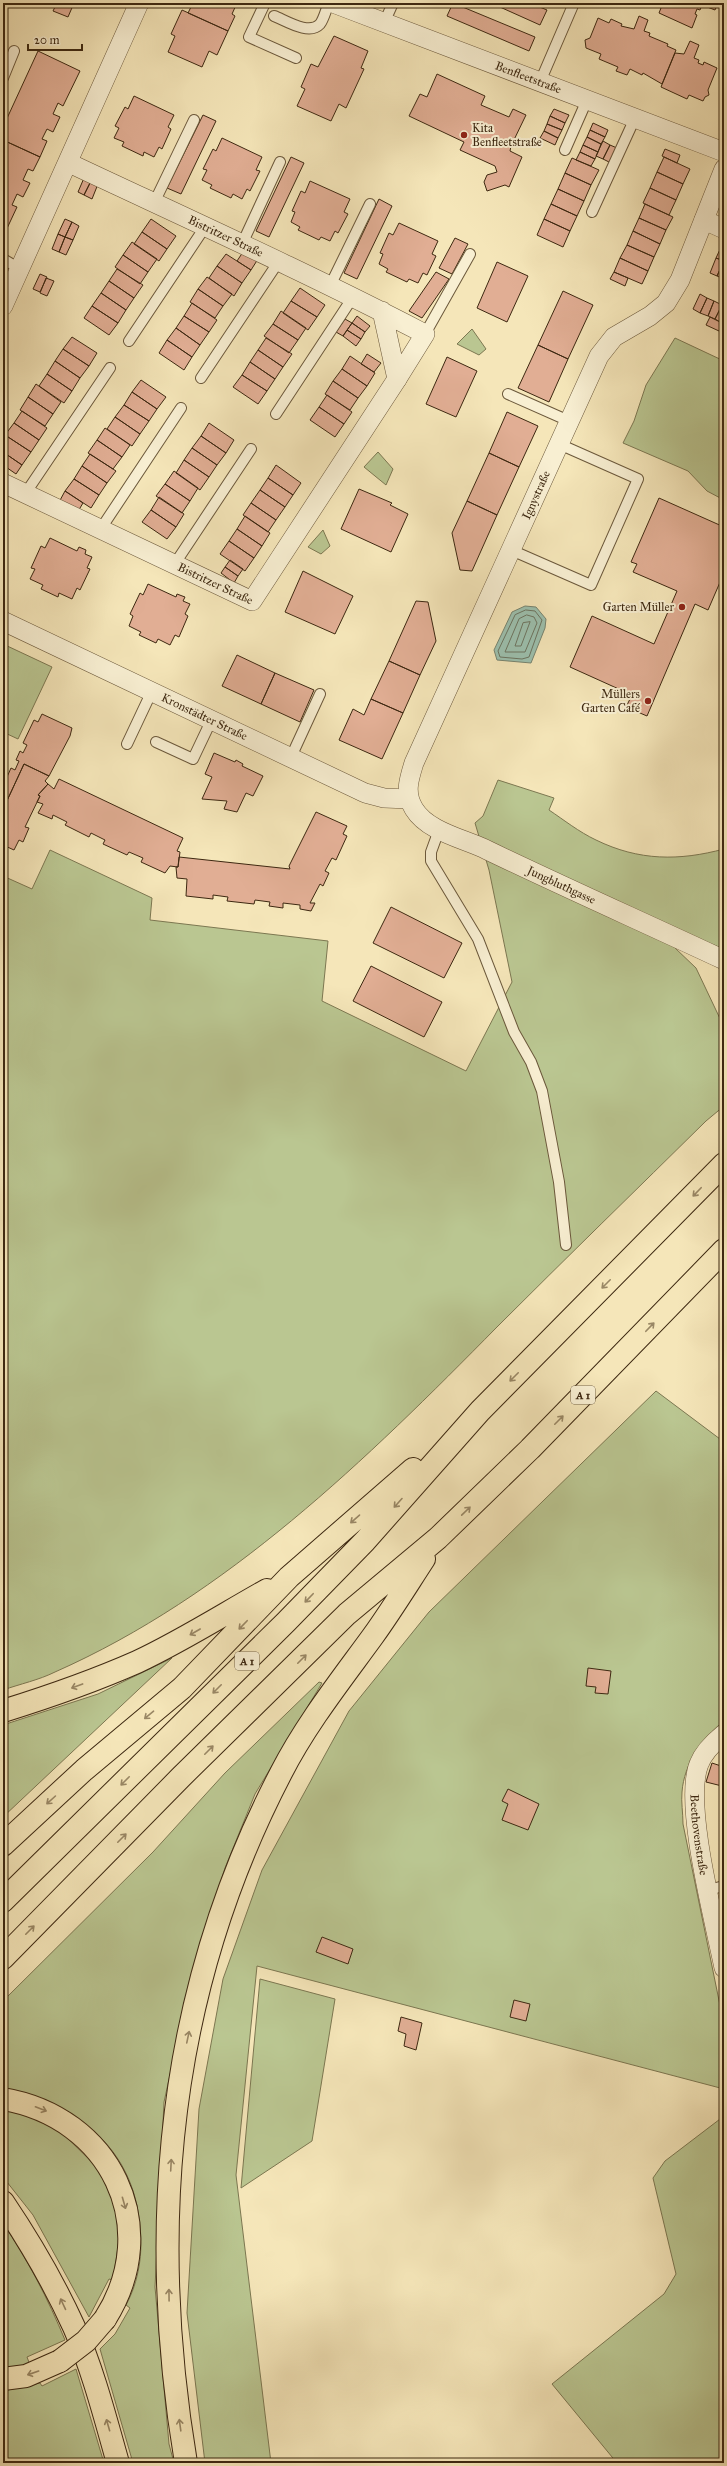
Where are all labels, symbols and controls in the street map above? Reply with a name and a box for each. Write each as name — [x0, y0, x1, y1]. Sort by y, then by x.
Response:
scale bar — [28, 26, 82, 52]
text: 20 m — [34, 33, 60, 47]
street label: Benfleetstraße — [493, 58, 563, 96]
place label: Kita Benfleetstraße — [472, 121, 542, 149]
marker: Kita Benfleetstraße — [459, 130, 469, 140]
street label: Bistritzer Straße — [186, 213, 266, 260]
street label: Ignystraße — [519, 468, 554, 522]
street label: Bistritzer Straße — [176, 560, 255, 607]
place label: Garten Müller — [603, 600, 674, 614]
marker: Garten Müller — [677, 602, 687, 612]
place label: Müllers Garten Café — [581, 687, 640, 715]
street label: Kronstädter Straße — [159, 690, 250, 743]
marker: Müllers Garten Café — [643, 696, 653, 706]
street label: Jungbluthgasse — [523, 862, 598, 907]
one-way arrow — [692, 1187, 702, 1197]
one-way arrow — [601, 1279, 611, 1289]
one-way arrow — [645, 1322, 655, 1332]
one-way arrow — [509, 1372, 519, 1382]
road number: A 1 — [571, 1386, 595, 1404]
one-way arrow — [554, 1415, 564, 1425]
one-way arrow — [394, 1498, 403, 1508]
one-way arrow — [461, 1506, 471, 1516]
one-way arrow — [351, 1514, 361, 1523]
one-way arrow — [304, 1593, 314, 1603]
one-way arrow — [238, 1620, 248, 1630]
one-way arrow — [189, 1628, 201, 1636]
road number: A 1 — [235, 1652, 259, 1670]
one-way arrow — [297, 1654, 307, 1664]
one-way arrow — [70, 1683, 83, 1690]
one-way arrow — [212, 1685, 222, 1694]
one-way arrow — [144, 1711, 154, 1720]
one-way arrow — [204, 1745, 214, 1755]
one-way arrow — [120, 1776, 130, 1786]
street label: Beethovenstraße — [688, 1794, 711, 1876]
one-way arrow — [45, 1796, 56, 1805]
one-way arrow — [117, 1833, 126, 1843]
one-way arrow — [25, 1925, 35, 1935]
one-way arrow — [184, 2030, 192, 2043]
one-way arrow — [34, 2106, 46, 2114]
one-way arrow — [167, 2159, 174, 2172]
one-way arrow — [121, 2196, 128, 2209]
one-way arrow — [165, 2289, 173, 2302]
one-way arrow — [59, 2298, 66, 2310]
one-way arrow — [27, 2370, 39, 2378]
one-way arrow — [176, 2418, 184, 2431]
one-way arrow — [104, 2419, 111, 2432]

